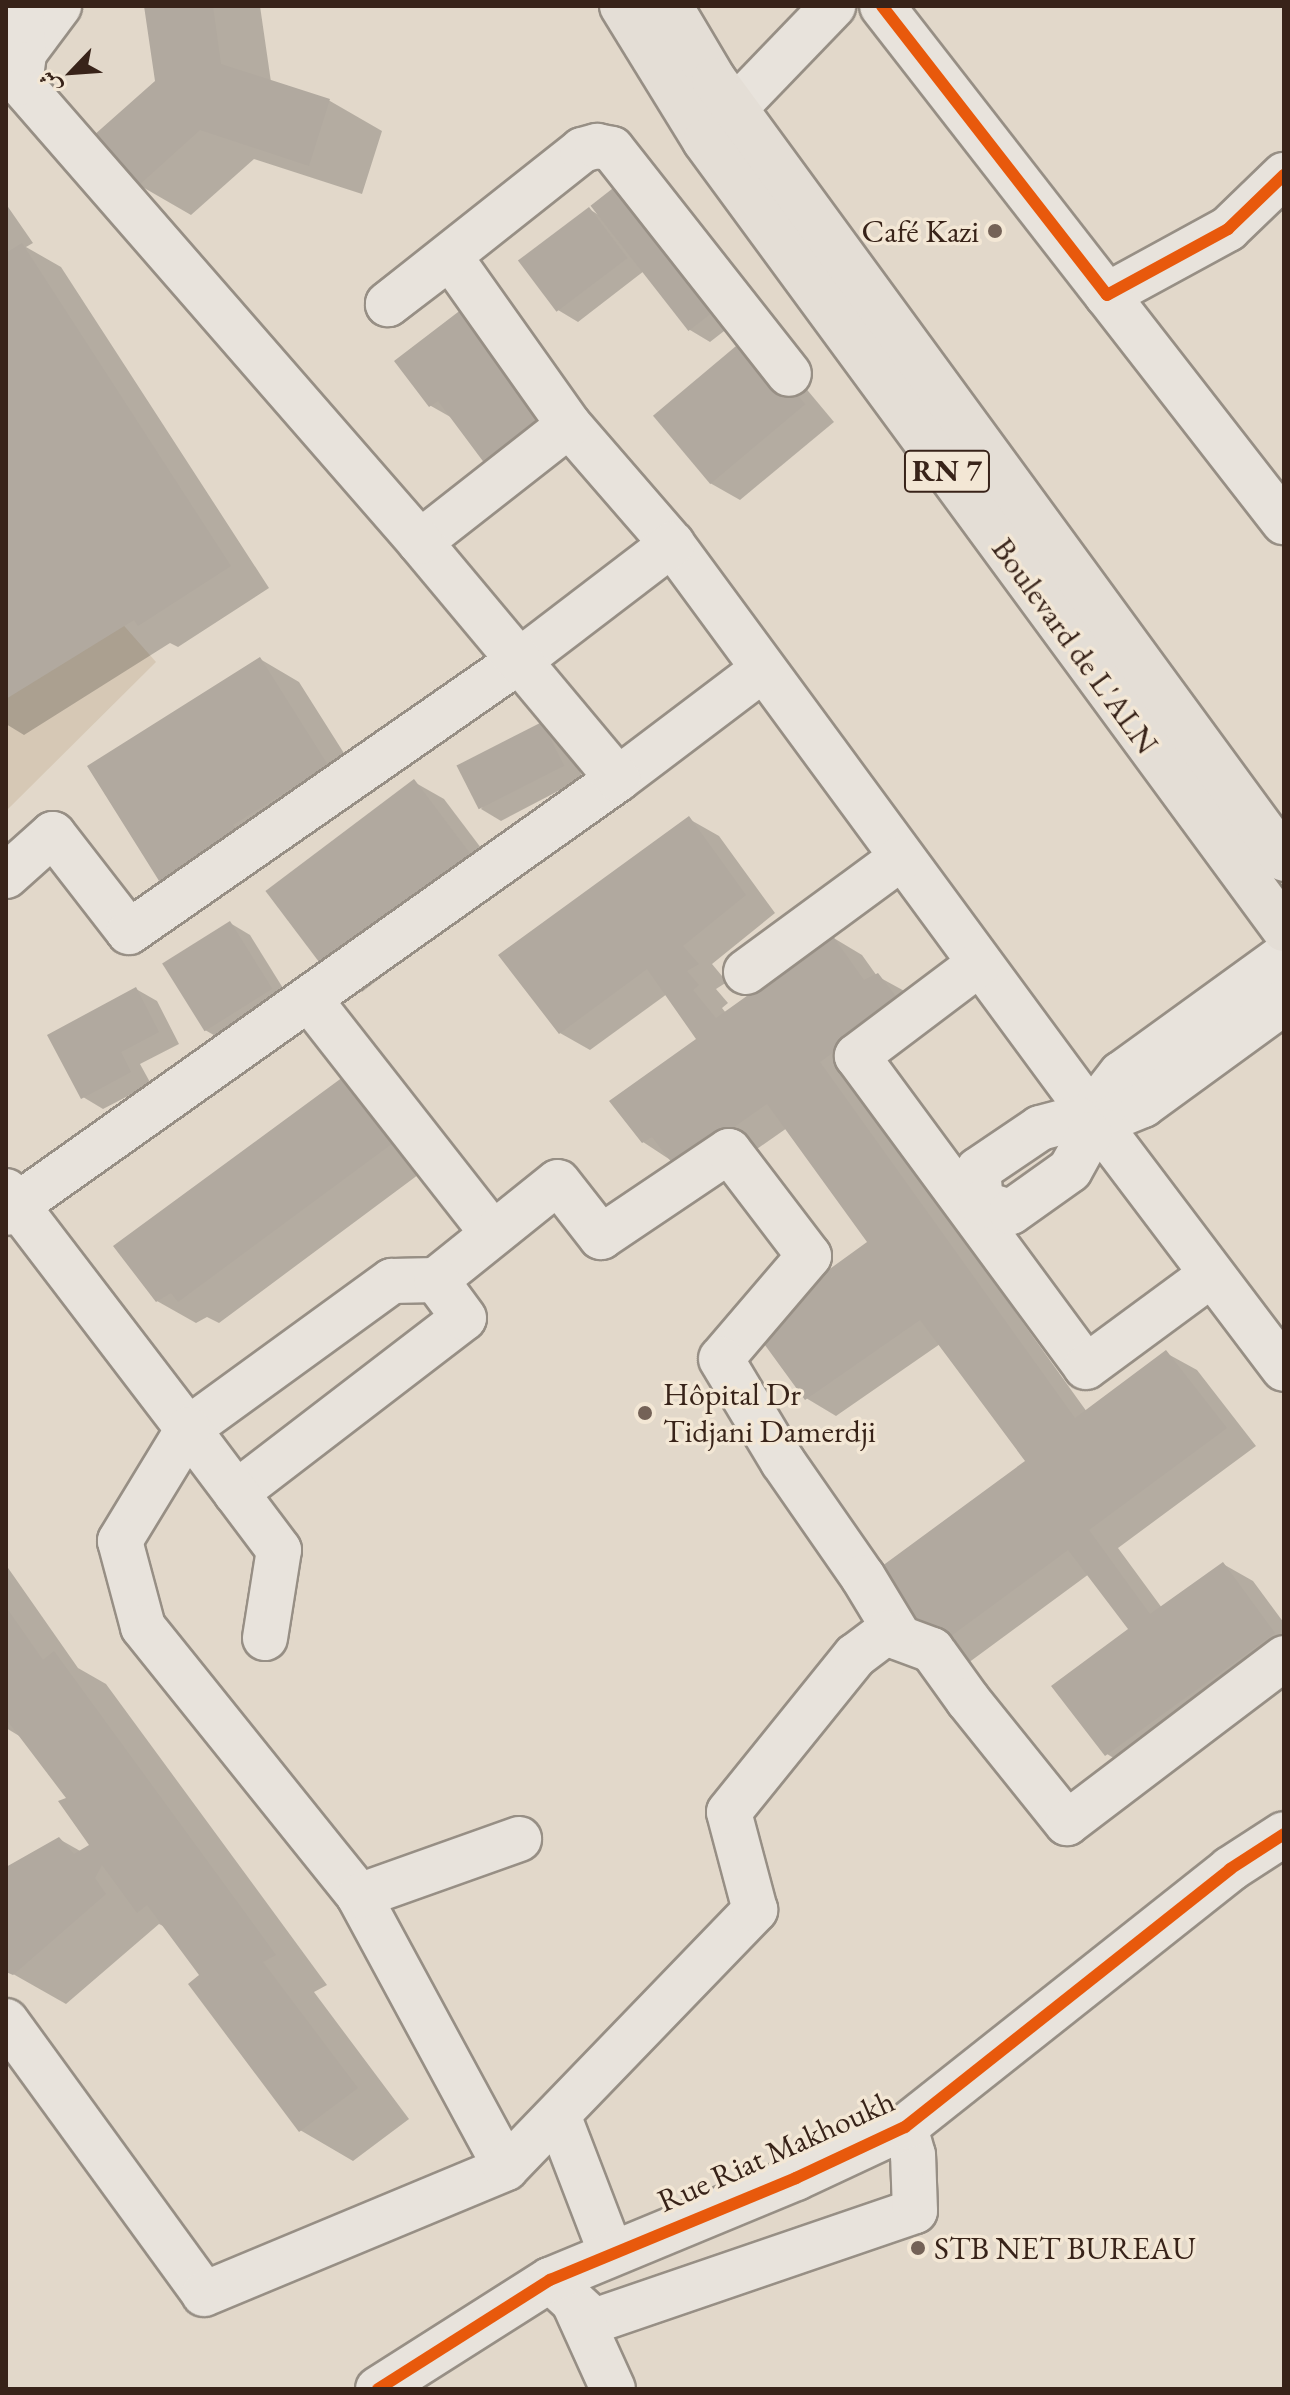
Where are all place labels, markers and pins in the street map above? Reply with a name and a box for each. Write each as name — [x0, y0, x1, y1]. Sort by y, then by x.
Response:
place label: Café Kazi — [861, 212, 979, 250]
marker: Café Kazi — [986, 222, 1004, 240]
place label: Hôpital Dr Tidjani Damerdji — [663, 1376, 876, 1451]
marker: Hôpital Dr Tidjani Damerdji — [634, 1402, 656, 1424]
place label: STB NET BUREAU — [934, 2229, 1196, 2267]
marker: STB NET BUREAU — [909, 2239, 927, 2257]

